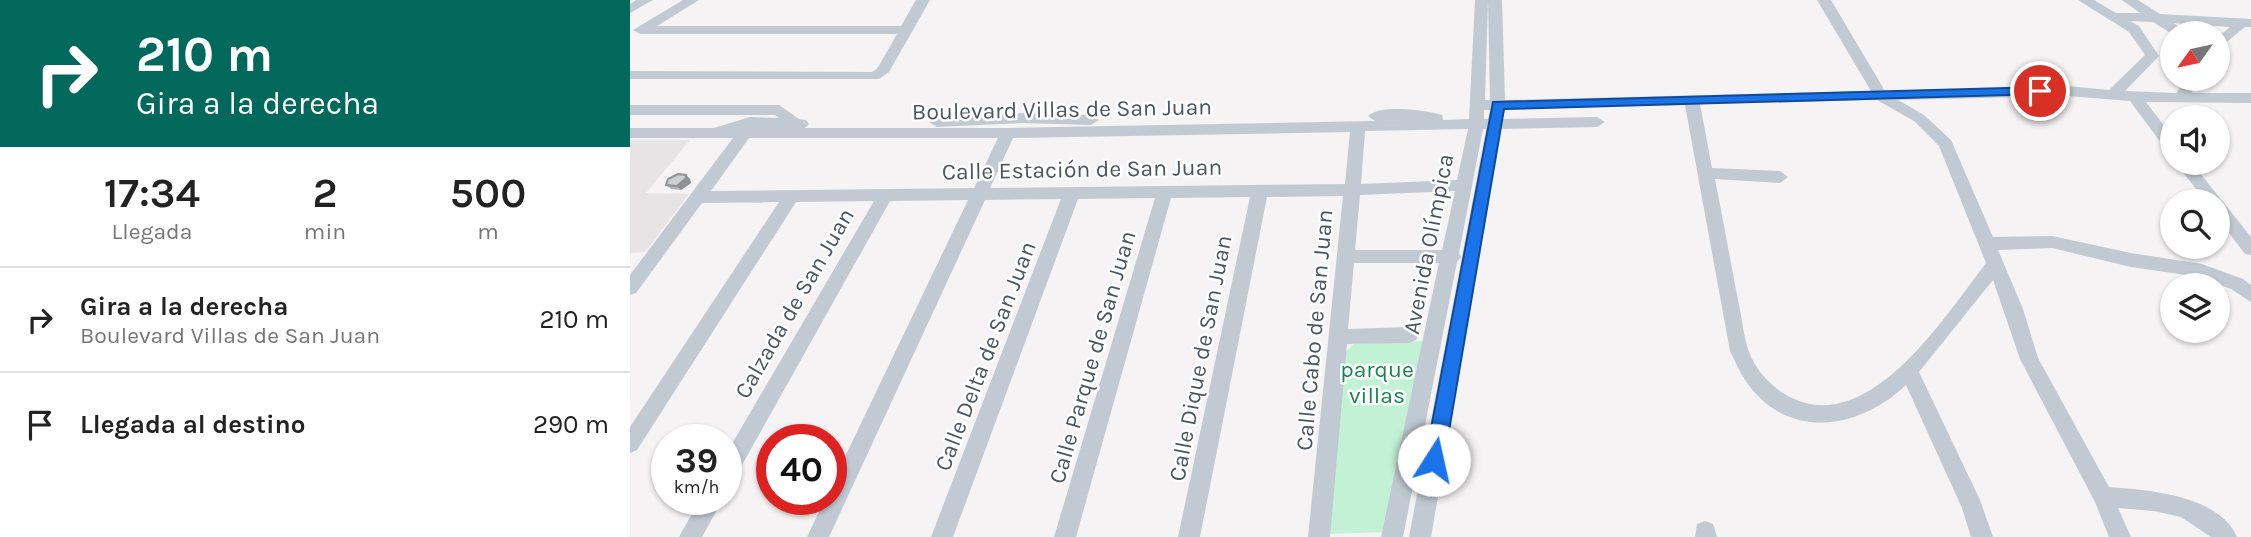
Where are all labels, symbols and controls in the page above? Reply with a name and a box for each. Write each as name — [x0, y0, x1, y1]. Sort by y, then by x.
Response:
north arrow — [2160, 21, 2230, 91]
map controls — [2160, 21, 2230, 343]
text: 210 m — [136, 26, 273, 83]
icon: right — [21, 28, 112, 119]
pin — [2010, 61, 2070, 121]
icon: arrive — [2021, 72, 2059, 110]
text: Gira a la derecha — [136, 85, 379, 122]
street label: Boulevard Villas de San Juan — [912, 93, 1212, 126]
button: sound — [2160, 105, 2230, 175]
street label: Avenida Olímpica — [1398, 152, 1459, 337]
street label: Calle Estación de San Juan — [942, 154, 1222, 185]
text: 17:34 — [104, 168, 200, 218]
text: 2 — [312, 168, 338, 218]
text: 500 — [450, 168, 526, 218]
button: search — [2160, 189, 2230, 259]
street label: Calzada de San Juan — [729, 203, 860, 403]
street label: Calle Cabo de San Juan — [1291, 208, 1338, 452]
text: Llegada — [111, 218, 192, 245]
text: min — [304, 218, 346, 245]
text: m — [477, 218, 499, 245]
street label: Calle Parque de San Juan — [1043, 228, 1142, 487]
street label: Calle Dique de San Juan — [1163, 233, 1238, 483]
street label: Calle Delta de San Juan — [929, 238, 1042, 475]
button: layers — [2160, 273, 2230, 343]
text: Gira a la derecha — [80, 291, 289, 322]
icon: right — [21, 301, 59, 339]
text: 210 m — [539, 304, 609, 335]
text: Boulevard Villas de San Juan — [80, 322, 380, 349]
park label: parque villas — [1340, 356, 1414, 409]
icon: arrive — [21, 406, 59, 444]
text: Llegada al destino — [80, 409, 306, 440]
text: 290 m — [533, 409, 609, 440]
position arrow — [1397, 423, 1471, 497]
speed limit sign: 40 — [756, 424, 847, 515]
text: 39 — [675, 440, 718, 481]
text: km/h — [674, 476, 719, 498]

